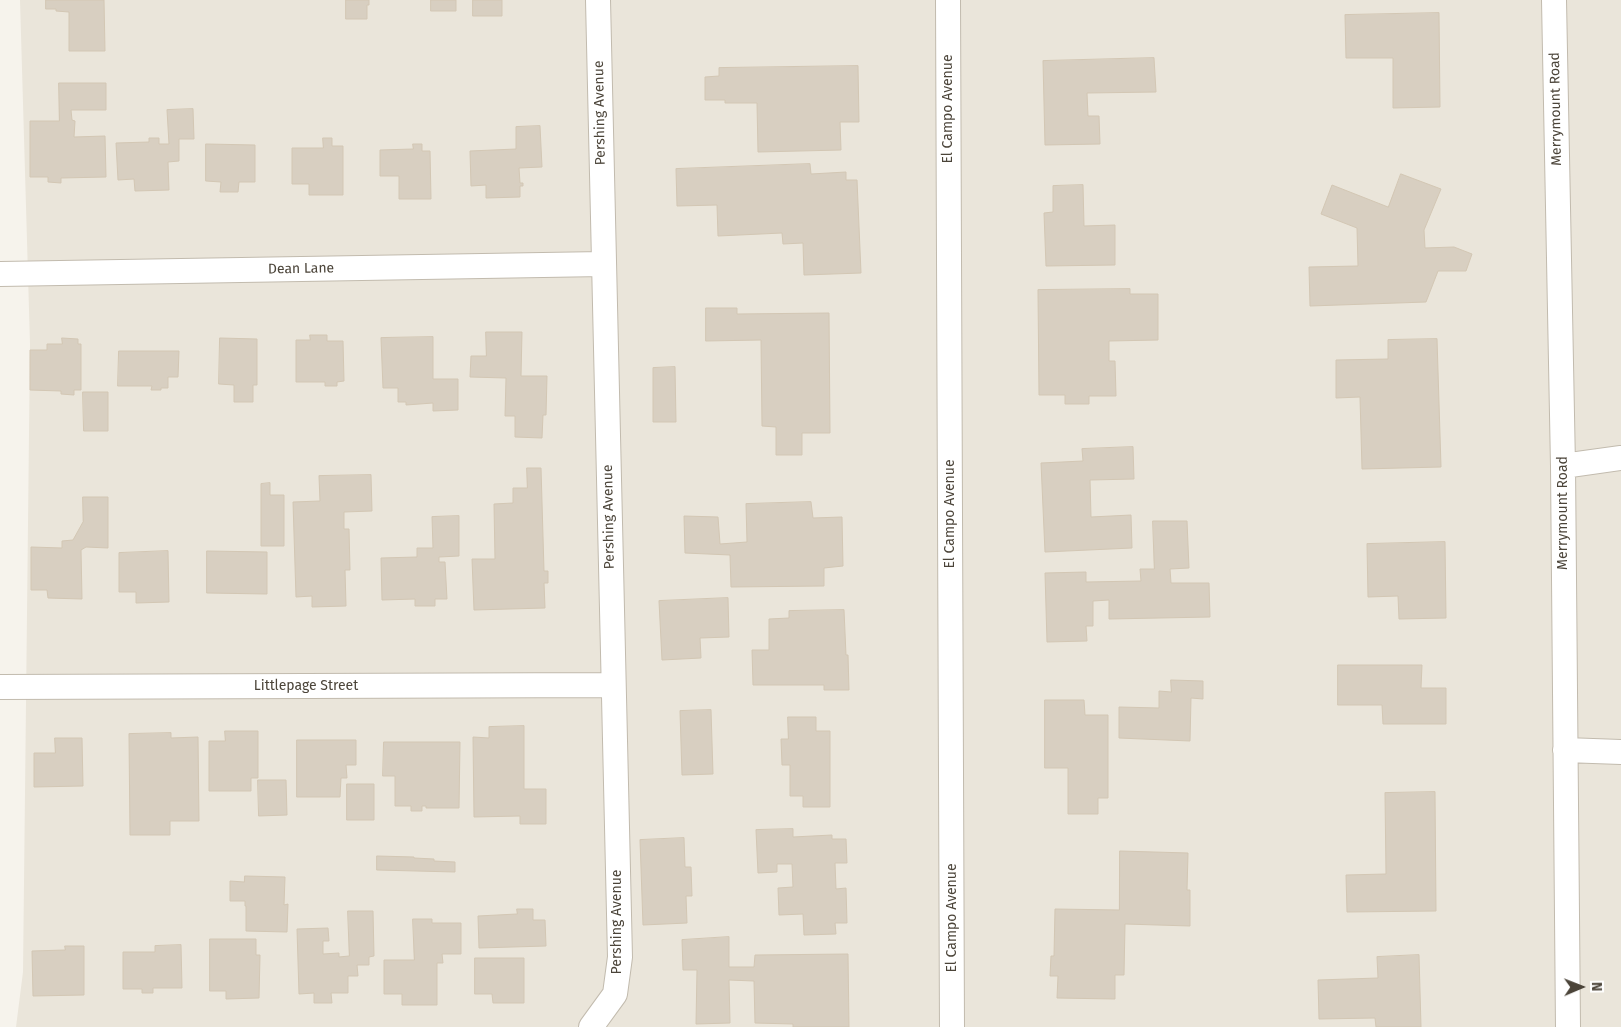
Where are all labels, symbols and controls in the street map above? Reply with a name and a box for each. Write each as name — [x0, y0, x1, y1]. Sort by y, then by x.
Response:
street label: Merrymount Road — [1547, 52, 1565, 166]
street label: El Campo Avenue — [940, 54, 956, 164]
street label: Pershing Avenue — [591, 60, 609, 166]
street label: Dean Lane — [268, 260, 334, 278]
street label: Merrymount Road — [1555, 456, 1571, 570]
street label: El Campo Avenue — [942, 459, 958, 569]
street label: Pershing Avenue — [600, 464, 618, 570]
street label: Littlepage Street — [254, 678, 358, 694]
street label: El Campo Avenue — [944, 863, 960, 973]
street label: Pershing Avenue — [609, 870, 625, 974]
north arrow — [1556, 962, 1606, 1012]
text: N — [1588, 982, 1605, 992]

